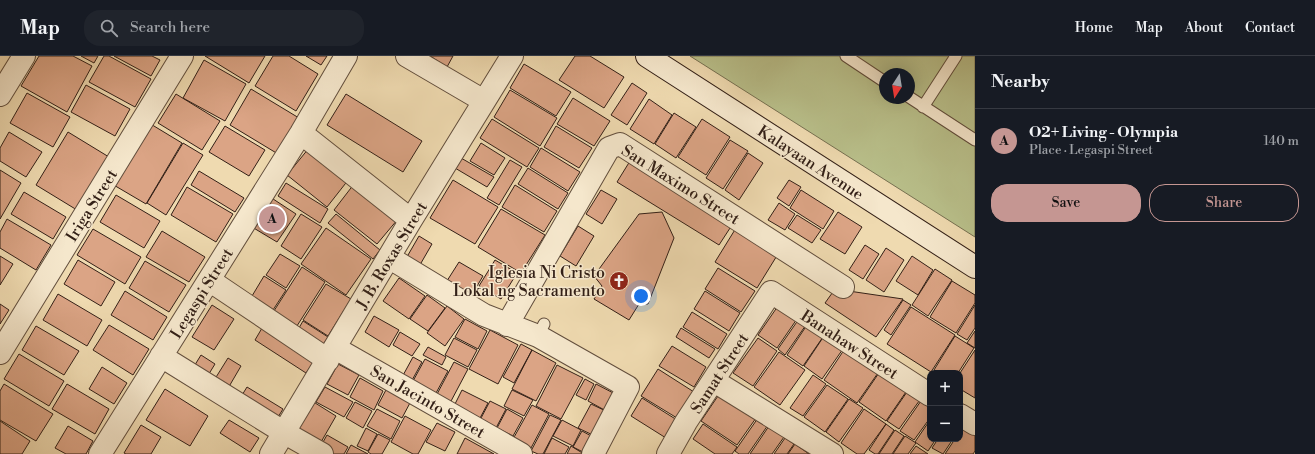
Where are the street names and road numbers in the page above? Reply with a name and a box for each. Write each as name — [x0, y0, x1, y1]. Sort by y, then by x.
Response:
street label: Kalayaan Avenue — [754, 121, 867, 205]
street label: San Maximo Street — [618, 140, 743, 229]
street label: Iriga Street — [62, 165, 122, 245]
street label: J. B. Roxas Street — [351, 198, 432, 314]
street label: Legaspi Street — [166, 244, 238, 343]
street label: Banahaw Street — [796, 305, 902, 384]
street label: Samat Street — [686, 329, 753, 417]
street label: San Jacinto Street — [367, 361, 489, 443]

